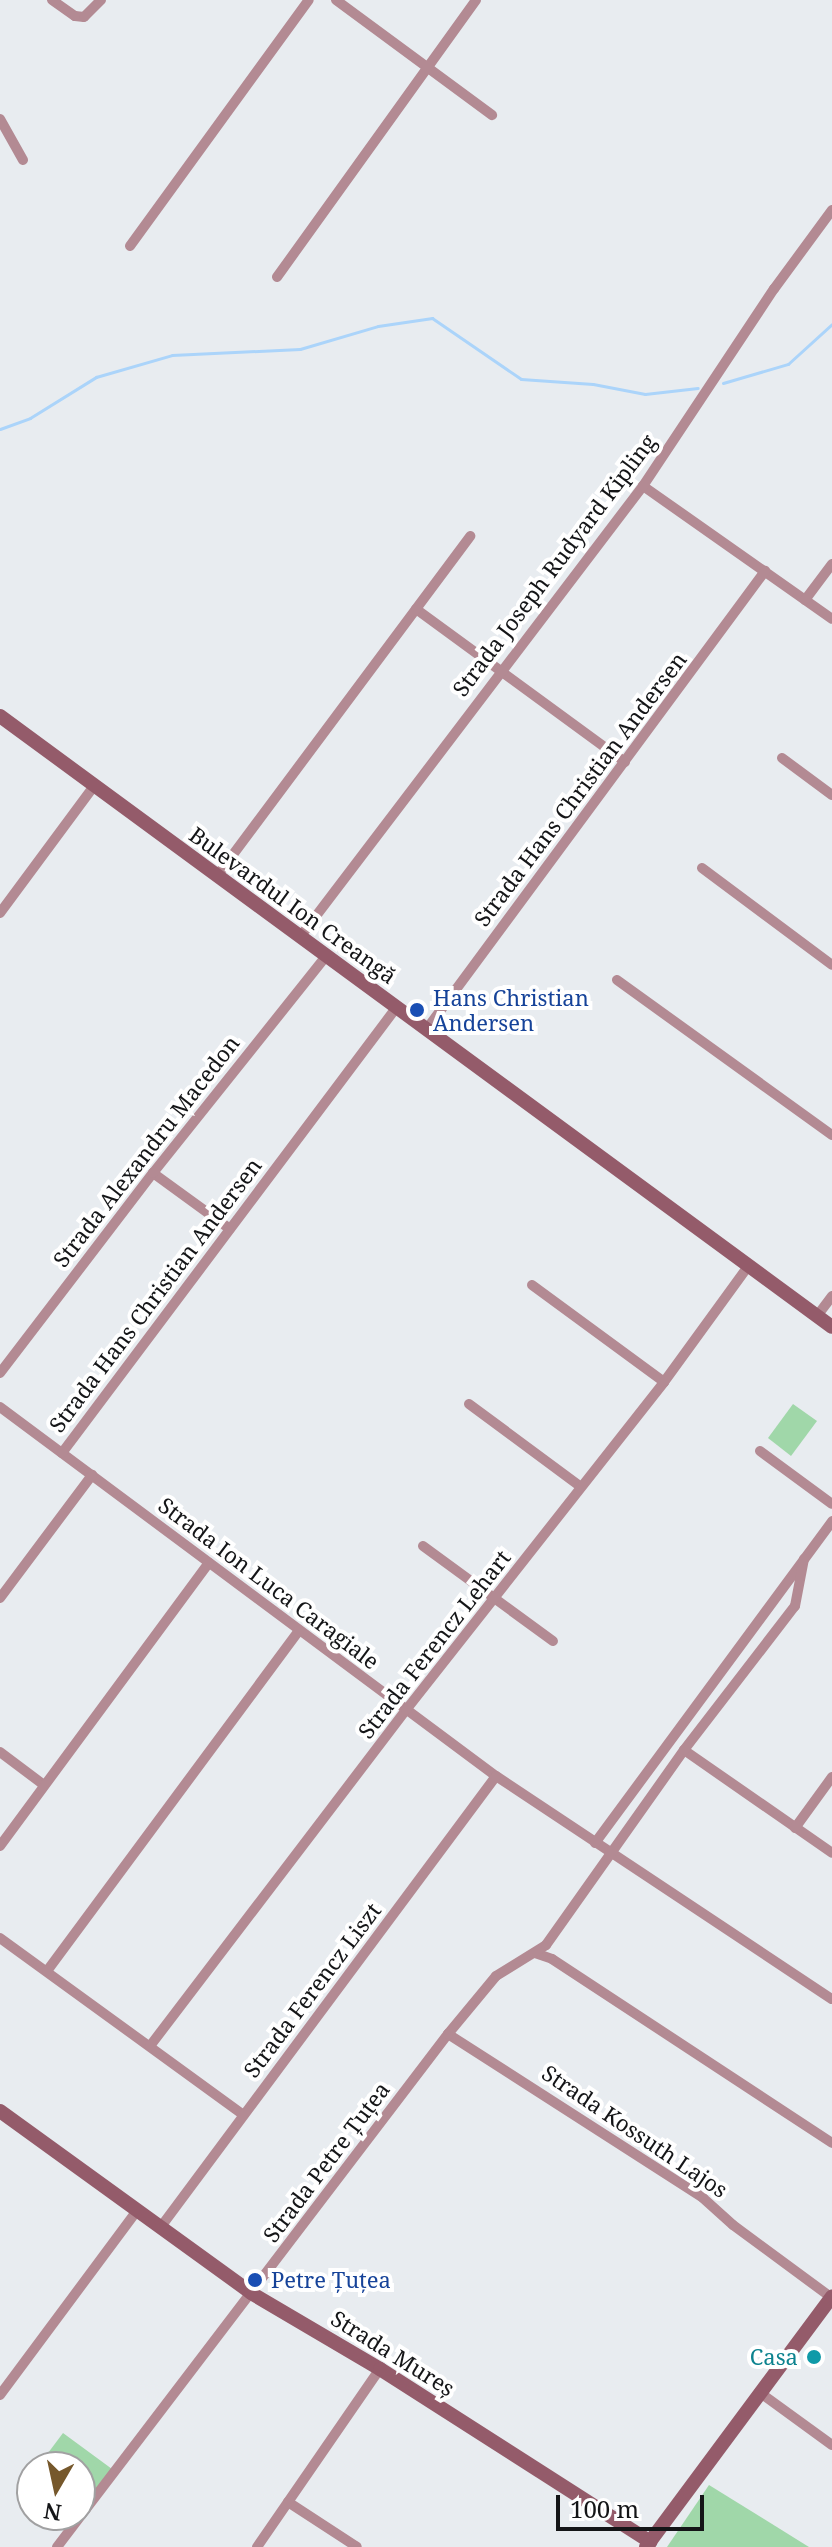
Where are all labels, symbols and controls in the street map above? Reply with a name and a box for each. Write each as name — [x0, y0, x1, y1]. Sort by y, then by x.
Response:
street label: Strada Joseph Rudyard Kipling — [447, 429, 661, 701]
street label: Strada Hans Christian Andersen — [468, 647, 692, 931]
street label: Bulevardul Ion Creangă — [184, 821, 402, 989]
place label: Hans Christian Andersen — [433, 984, 589, 1036]
marker: Hans Christian Andersen — [408, 1001, 426, 1019]
street label: Strada Alexandru Macedon — [47, 1030, 245, 1272]
street label: Strada Hans Christian Andersen — [43, 1153, 267, 1437]
street label: Strada Ion Luca Caragiale — [154, 1492, 384, 1674]
street label: Strada Ferencz Lehart — [352, 1545, 516, 1743]
street label: Strada Ferencz Liszt — [238, 1898, 386, 2082]
street label: Strada Kossuth Lajos — [537, 2059, 733, 2203]
street label: Strada Petre Țuțea — [257, 2077, 395, 2247]
place label: Petre Țuțea — [271, 2267, 391, 2293]
marker: Petre Țuțea — [246, 2271, 264, 2289]
street label: Strada Mureș — [327, 2305, 459, 2401]
place label: Casa — [750, 2344, 798, 2370]
marker: Casa — [805, 2348, 823, 2366]
north arrow — [16, 2451, 96, 2531]
scale bar — [560, 2479, 708, 2529]
text: 100 m — [570, 2492, 639, 2525]
text: N — [42, 2497, 63, 2529]

